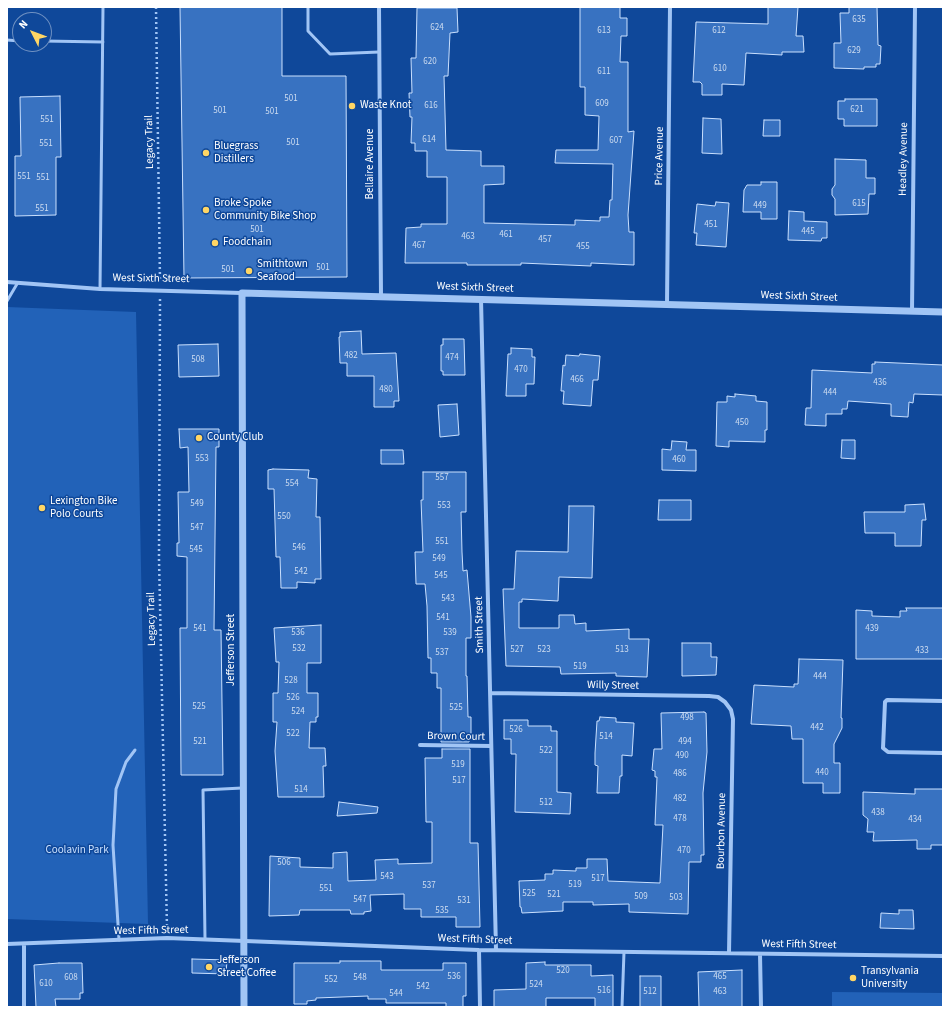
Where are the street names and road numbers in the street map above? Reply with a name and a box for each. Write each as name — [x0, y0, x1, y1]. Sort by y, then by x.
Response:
street label: Legacy Trail — [143, 115, 157, 169]
street label: Headley Avenue — [897, 122, 911, 196]
street label: Price Avenue — [653, 126, 667, 186]
street label: Bellaire Avenue — [364, 128, 378, 200]
street label: West Sixth Street — [112, 272, 190, 286]
street label: West Sixth Street — [436, 280, 514, 296]
street label: West Sixth Street — [760, 289, 838, 305]
street label: Legacy Trail — [145, 592, 159, 646]
street label: Smith Street — [473, 596, 487, 654]
street label: Jefferson Street — [225, 614, 239, 686]
street label: Willy Street — [587, 679, 639, 693]
street label: Brown Court — [427, 730, 485, 744]
street label: Bourbon Avenue — [715, 793, 729, 869]
street label: West Fifth Street — [113, 924, 189, 938]
street label: West Fifth Street — [437, 932, 513, 948]
street label: West Fifth Street — [761, 938, 837, 952]

